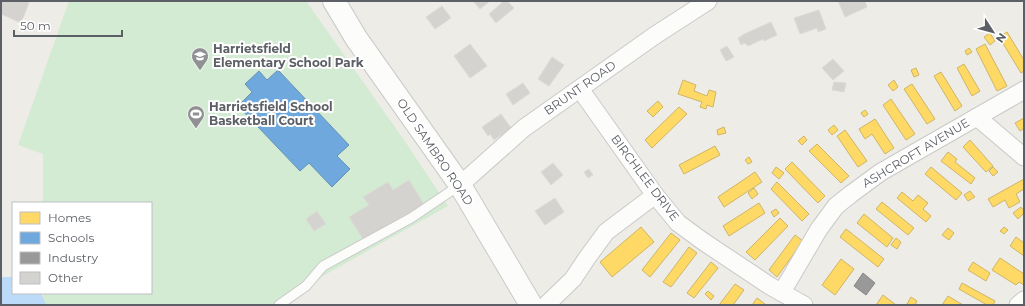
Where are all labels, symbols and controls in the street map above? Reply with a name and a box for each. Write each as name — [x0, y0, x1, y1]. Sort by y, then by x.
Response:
scale bar — [14, 12, 122, 38]
north arrow — [973, 12, 1013, 52]
text: 50 m — [20, 18, 51, 33]
text: N — [993, 30, 1009, 46]
place label: Harrietsfield Elementary School Park — [213, 41, 364, 70]
school or university icon: Harrietsfield Elementary School Park — [190, 46, 210, 71]
street label: BRUNT ROAD — [541, 57, 619, 118]
street label: OLD SAMBRO ROAD — [394, 95, 477, 208]
place label: Harrietsfield School Basketball Court — [209, 99, 333, 128]
sports icon: Harrietsfield School Basketball Court — [186, 104, 206, 129]
street label: ASHCROFT AVENUE — [859, 115, 972, 191]
street label: BIRCHLEE DRIVE — [608, 132, 683, 224]
legend — [12, 202, 152, 294]
text: Homes — [48, 210, 91, 225]
text: Schools — [48, 230, 94, 245]
text: Industry — [48, 250, 98, 265]
text: Other — [48, 270, 83, 285]

